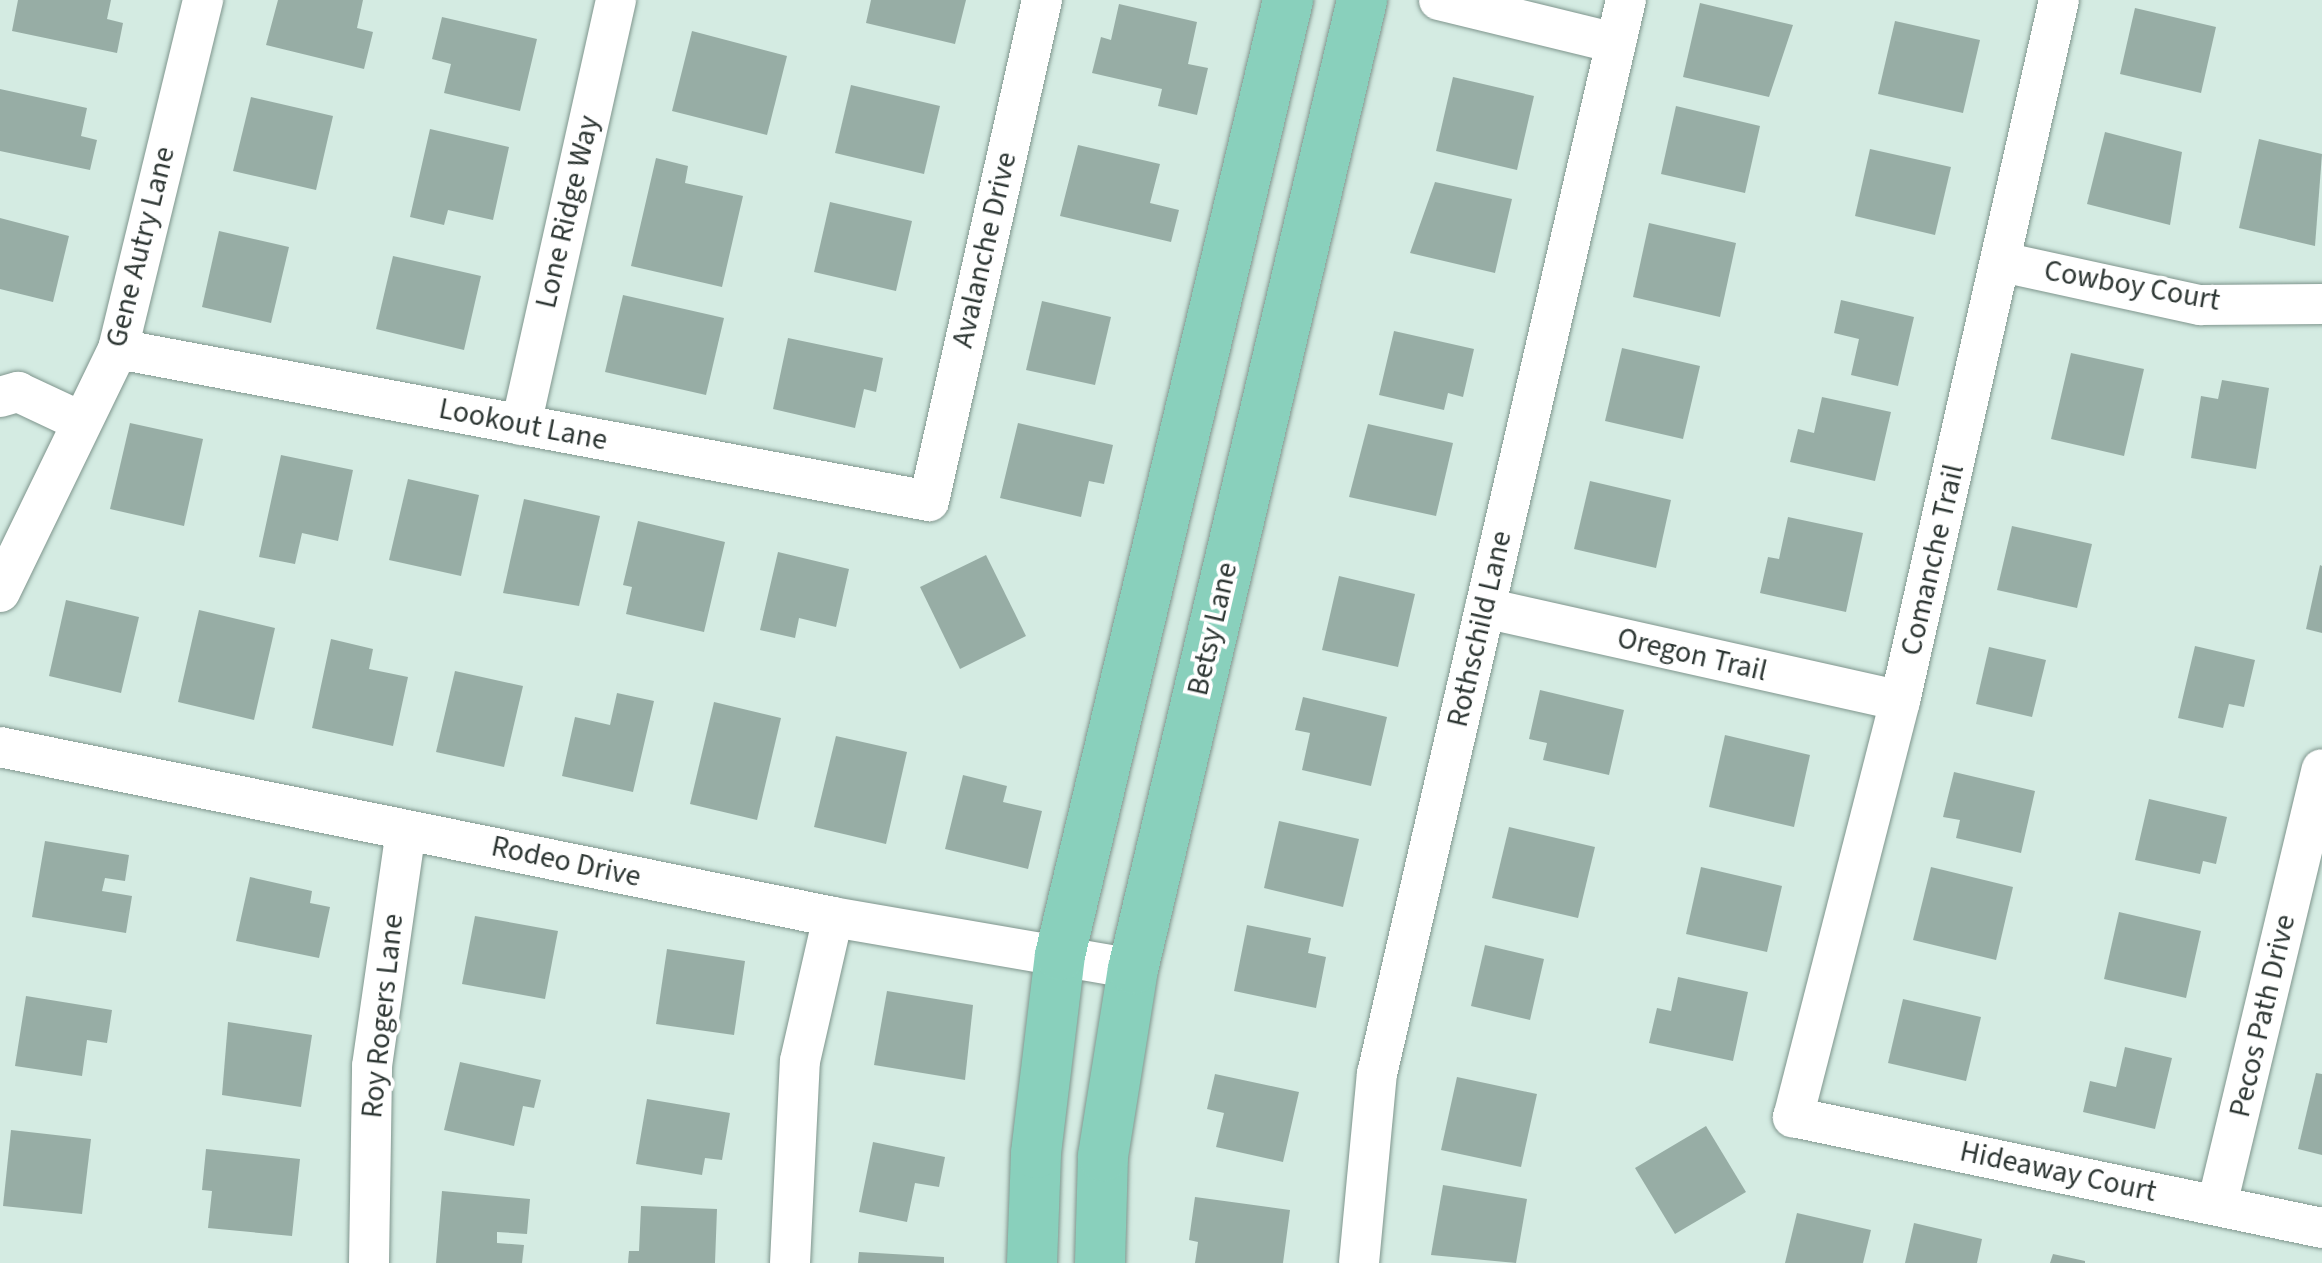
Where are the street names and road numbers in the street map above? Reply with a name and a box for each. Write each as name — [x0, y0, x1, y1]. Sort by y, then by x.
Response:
street label: Lone Ridge Way — [528, 112, 608, 312]
street label: Gene Autry Lane — [99, 143, 183, 351]
street label: Avalanche Drive — [945, 149, 1025, 351]
street label: Cowboy Court — [2041, 253, 2223, 319]
street label: Lookout Lane — [436, 391, 610, 459]
street label: Comanche Trail — [1894, 461, 1972, 659]
street label: Rothschild Lane — [1440, 527, 1520, 731]
street label: Betsy Lane — [1180, 559, 1246, 699]
street label: Oregon Trail — [1614, 620, 1770, 690]
street label: Rodeo Drive — [488, 829, 644, 895]
street label: Pecos Path Drive — [2222, 911, 2304, 1121]
street label: Roy Rogers Lane — [354, 912, 412, 1120]
street label: Hideaway Court — [1957, 1134, 2159, 1210]

